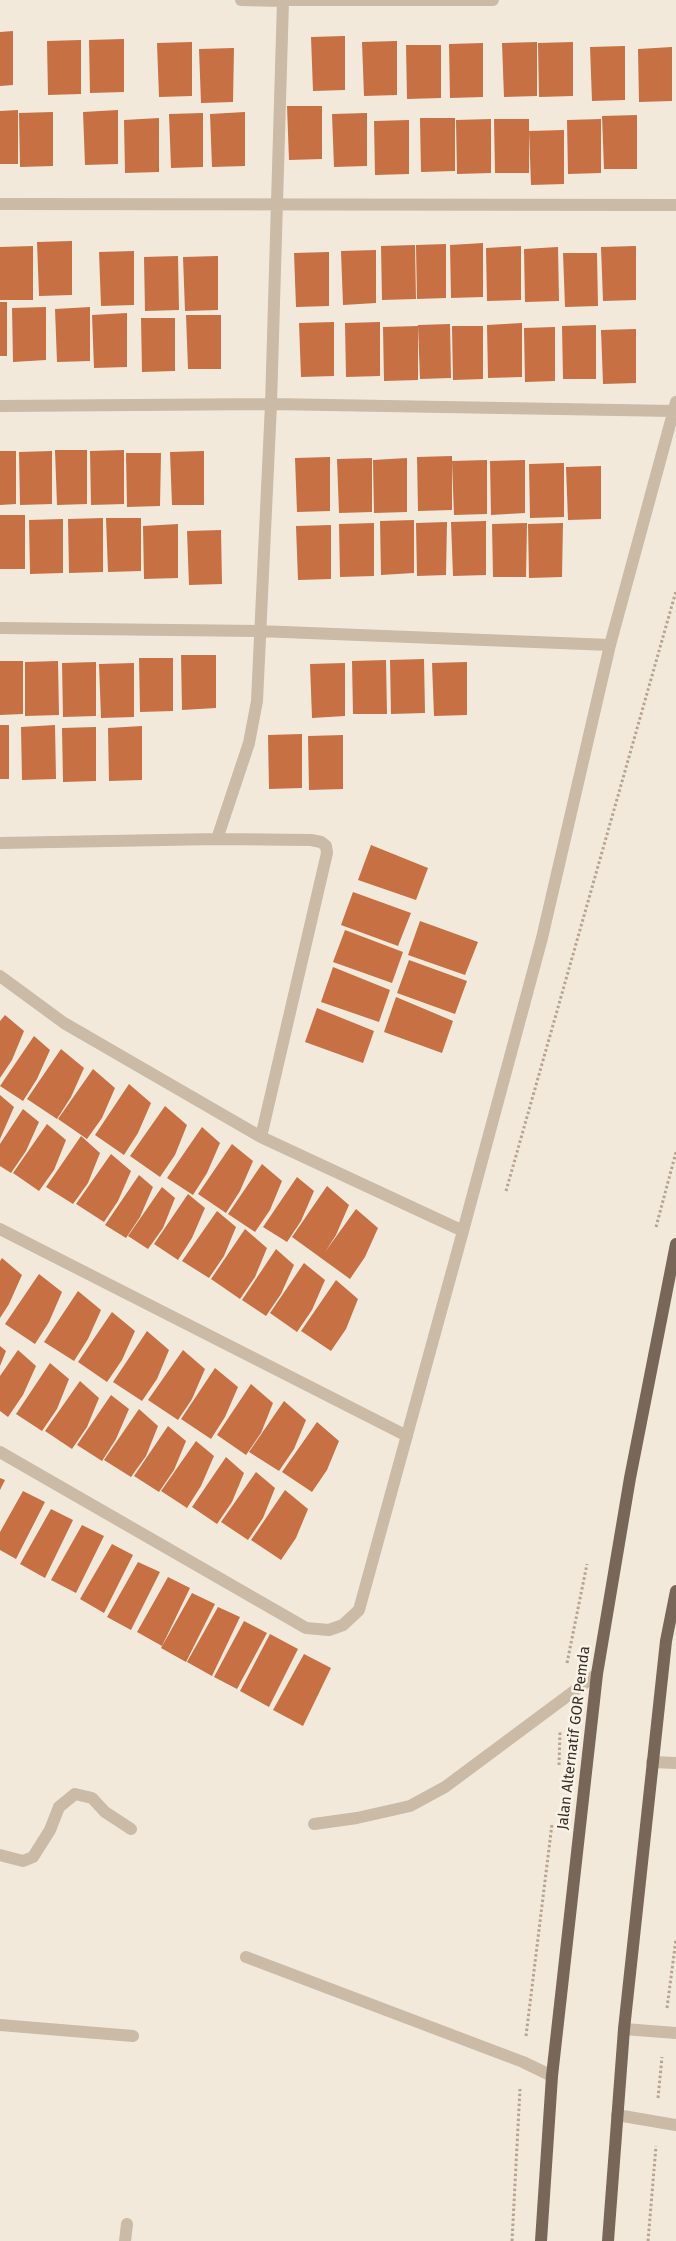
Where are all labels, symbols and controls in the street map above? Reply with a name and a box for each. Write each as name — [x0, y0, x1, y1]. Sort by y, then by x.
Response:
street label: Jalan Alternatif GOR Pemda — [554, 1645, 594, 1831]

